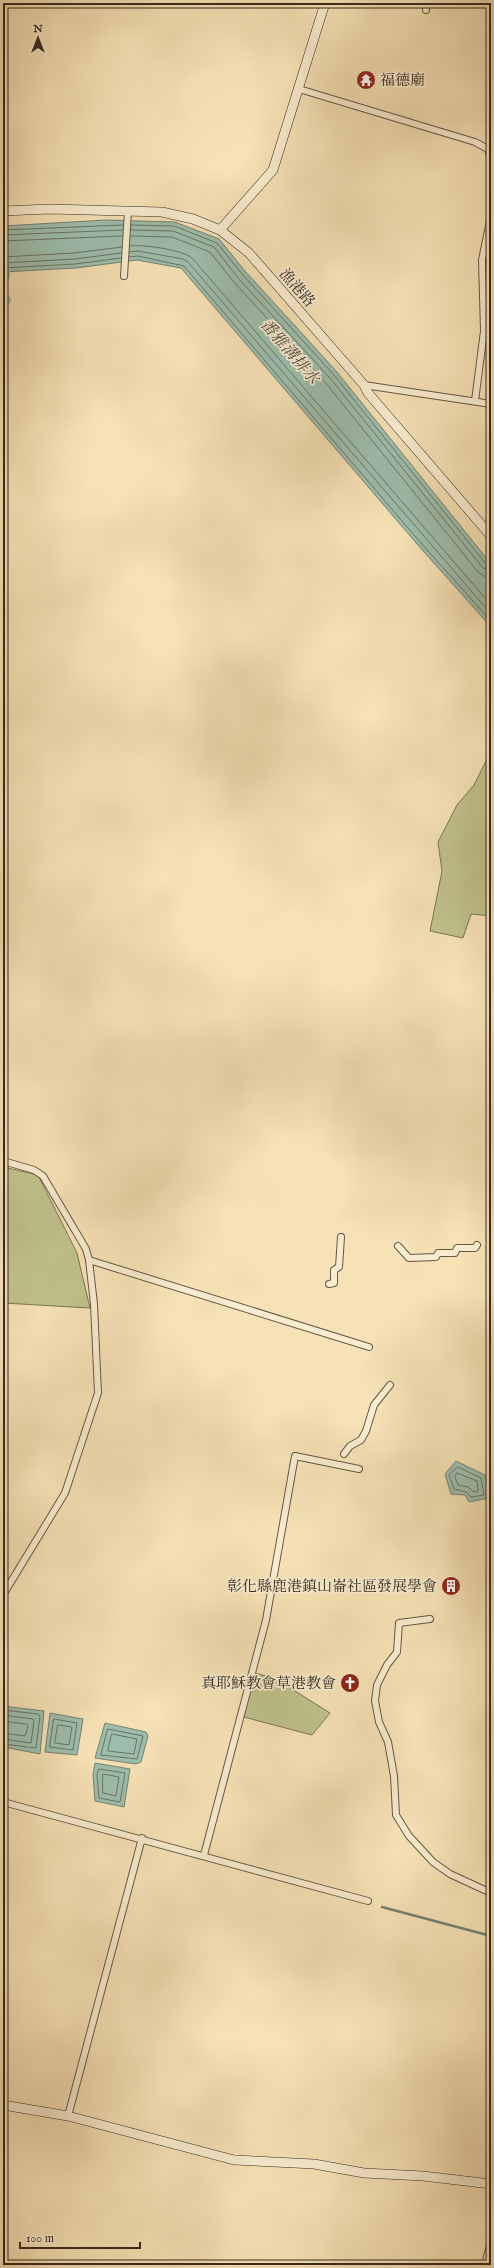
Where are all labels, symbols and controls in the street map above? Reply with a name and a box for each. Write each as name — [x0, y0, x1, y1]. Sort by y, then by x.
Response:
north arrow — [18, 18, 58, 58]
text: N — [32, 22, 43, 36]
temple icon: 福德廟 — [355, 69, 377, 91]
place label: 福德廟 — [380, 71, 425, 90]
street label: 漁港路 — [275, 265, 319, 311]
water label: 番雅溝排水 — [255, 315, 324, 390]
building icon: 彰化縣鹿港鎮山崙社區發展學會 — [440, 1575, 462, 1597]
place label: 彰化縣鹿港鎮山崙社區發展學會 — [227, 1577, 437, 1596]
church icon: 真耶穌教會草港教會 — [339, 1672, 361, 1694]
place label: 真耶穌教會草港教會 — [201, 1674, 336, 1693]
scale bar — [20, 2224, 140, 2250]
text: 100 m — [26, 2231, 54, 2246]

